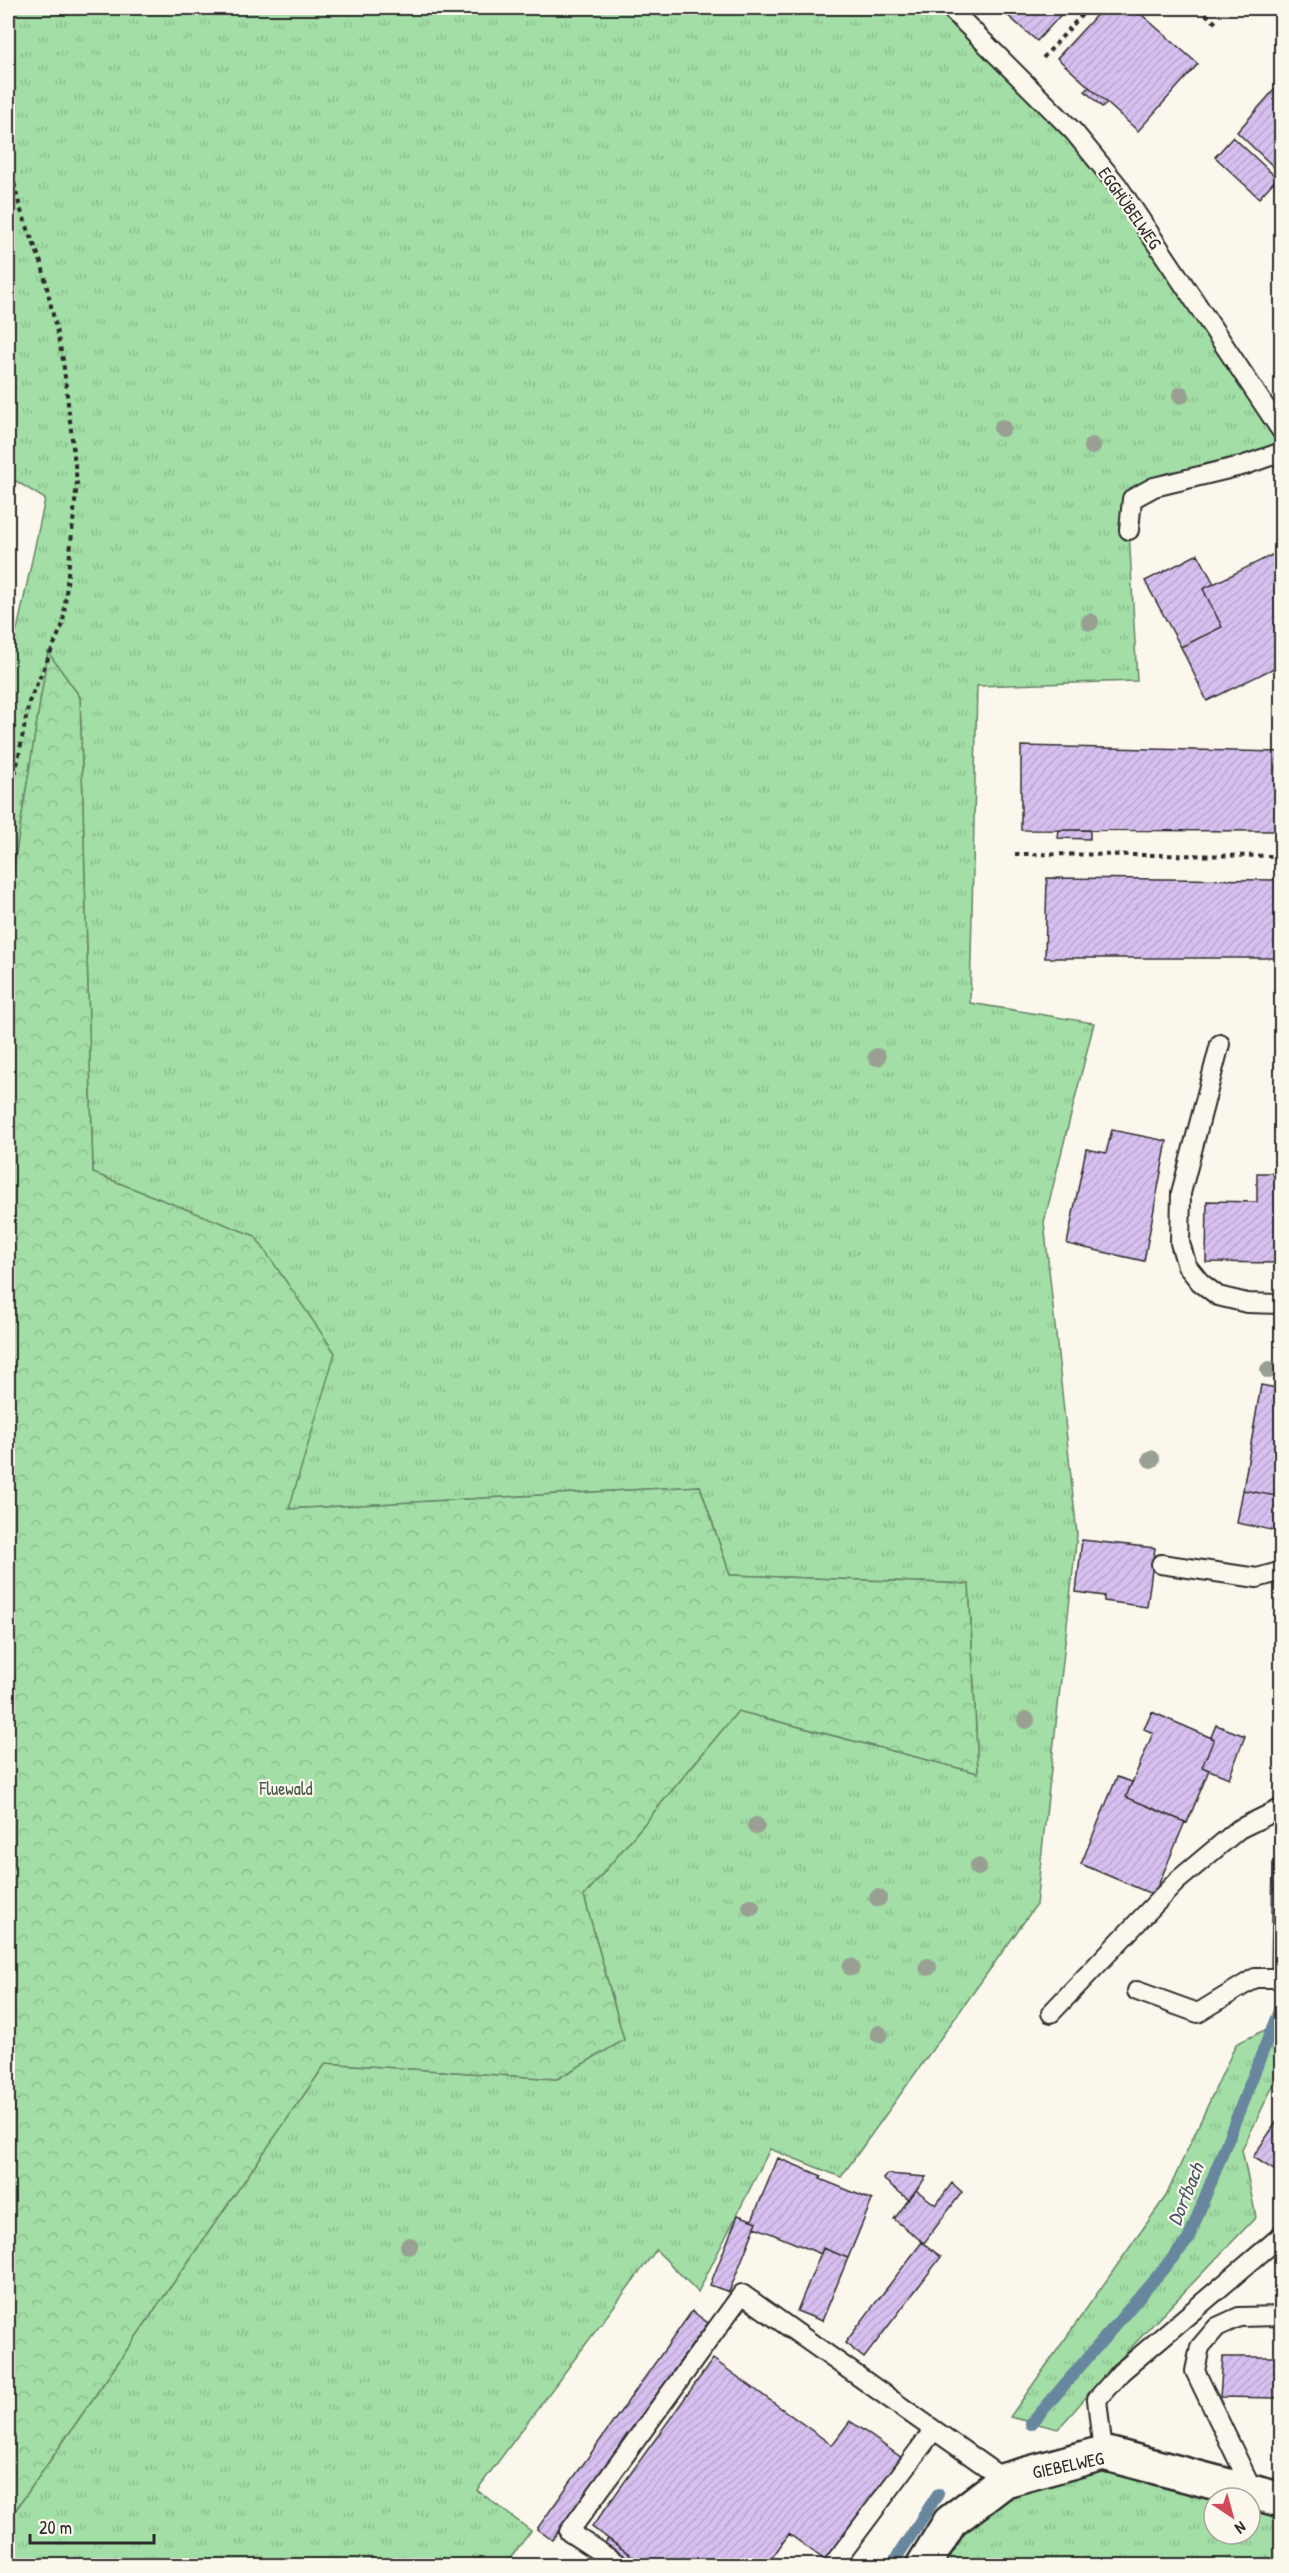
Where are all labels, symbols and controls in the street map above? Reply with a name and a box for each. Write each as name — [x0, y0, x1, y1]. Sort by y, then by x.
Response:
street label: EGGHÜBELWEG — [1093, 162, 1168, 254]
park label: Fluewald — [258, 1776, 313, 1801]
water label: Dorfbach — [1160, 2157, 1210, 2229]
street label: GIEBELWEG — [1030, 2445, 1106, 2485]
north arrow — [1202, 2486, 1262, 2546]
scale bar — [30, 2507, 154, 2545]
text: 20 m — [39, 2515, 72, 2540]
text: N — [1231, 2517, 1251, 2540]

